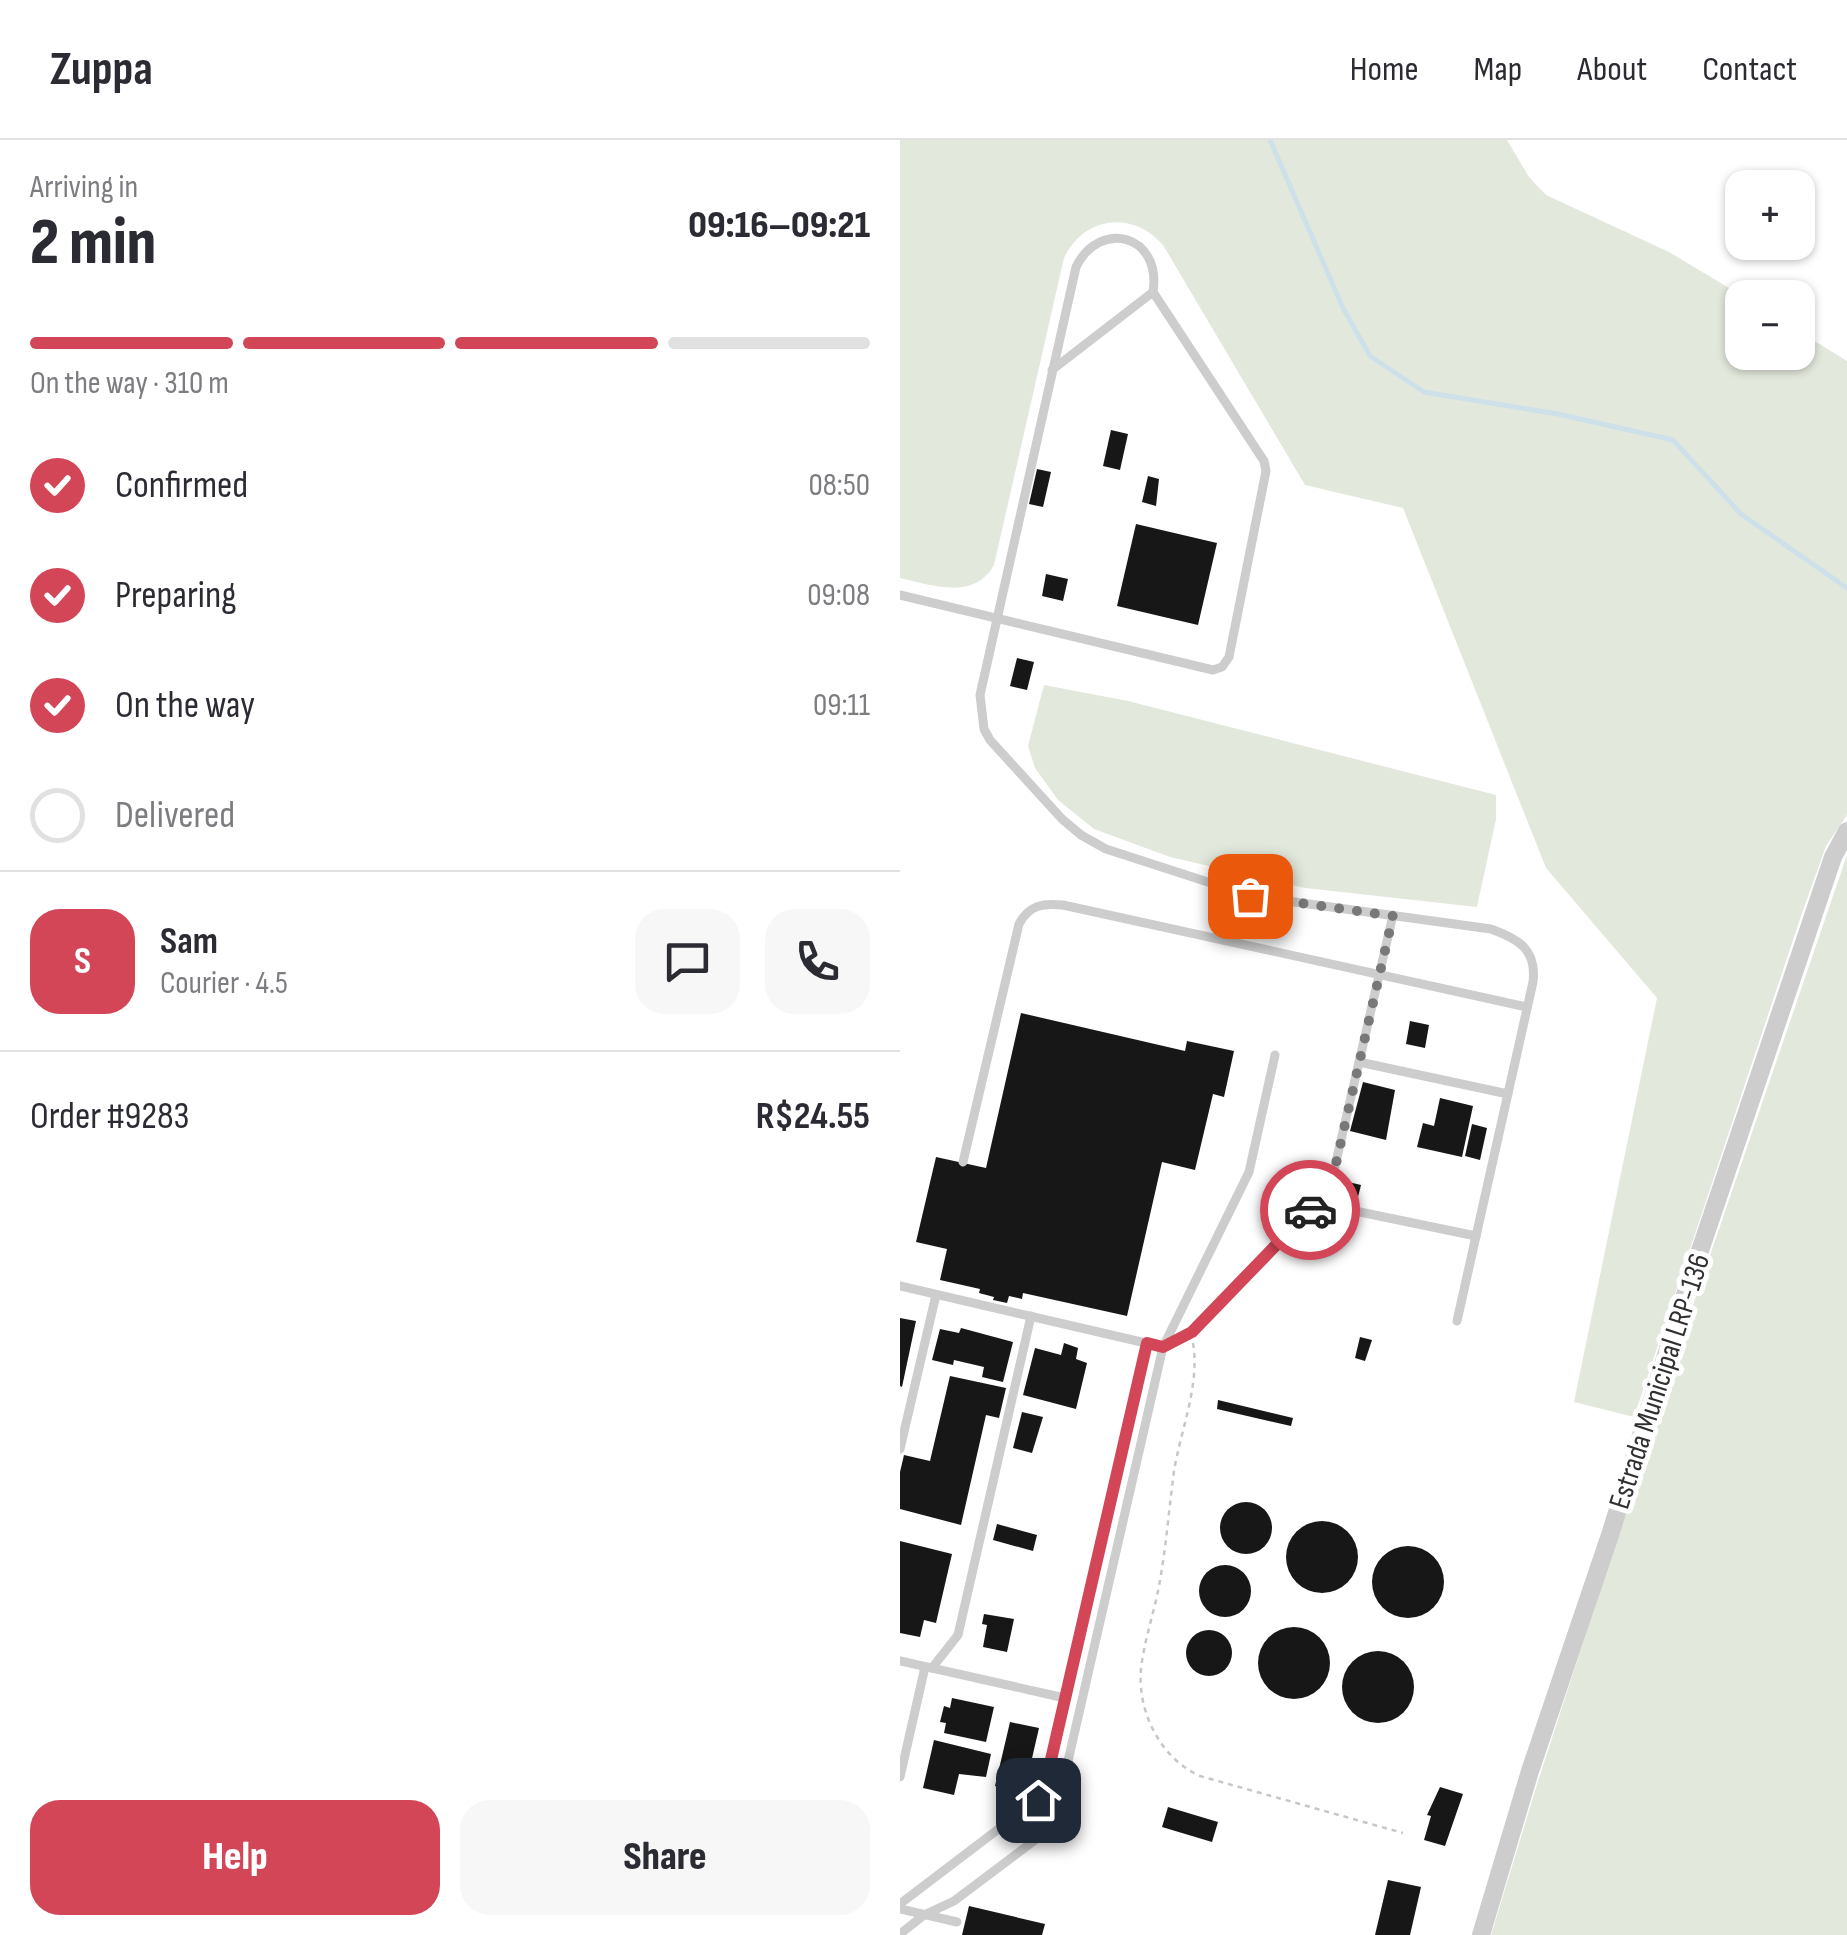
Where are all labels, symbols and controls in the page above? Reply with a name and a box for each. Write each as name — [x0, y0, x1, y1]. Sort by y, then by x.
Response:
text: Zuppa — [50, 41, 153, 98]
text: Home — [1350, 48, 1419, 91]
text: Map — [1474, 48, 1522, 91]
text: About — [1577, 48, 1647, 91]
text: Contact — [1702, 48, 1797, 91]
text: Arriving in — [30, 168, 138, 207]
map controls — [1725, 170, 1815, 370]
button: + — [1725, 170, 1815, 260]
text: 09:16–09:21 — [688, 203, 870, 248]
text: 2 min — [30, 205, 156, 283]
button: − — [1725, 280, 1815, 370]
text: On the way · 310 m — [30, 364, 229, 403]
icon: check — [30, 458, 85, 513]
text: Confirmed — [115, 463, 248, 508]
text: 08:50 — [809, 466, 870, 505]
icon: check — [30, 568, 85, 623]
text: Preparing — [115, 573, 236, 618]
text: 09:08 — [807, 576, 870, 615]
icon: check — [30, 678, 85, 733]
text: On the way — [115, 683, 255, 728]
text: 09:11 — [813, 686, 870, 725]
text: Delivered — [115, 793, 235, 838]
pin — [1208, 854, 1293, 939]
icon: bag — [1223, 869, 1278, 924]
button: chat — [635, 909, 740, 1014]
button: phone — [765, 909, 870, 1014]
text: Sam — [160, 919, 218, 964]
text: S — [74, 939, 91, 984]
text: Courier · 4.5 — [160, 964, 288, 1003]
text: Order #9283 — [30, 1094, 190, 1139]
text: R$24.55 — [756, 1094, 870, 1139]
courier — [1260, 1160, 1360, 1260]
icon: car — [1283, 1183, 1338, 1238]
street label: Estrada Municipal LRP-136 — [1602, 1249, 1718, 1513]
pin — [996, 1758, 1081, 1843]
icon: home — [1011, 1773, 1066, 1828]
button: Help — [30, 1800, 440, 1915]
button: Share — [460, 1800, 870, 1915]

